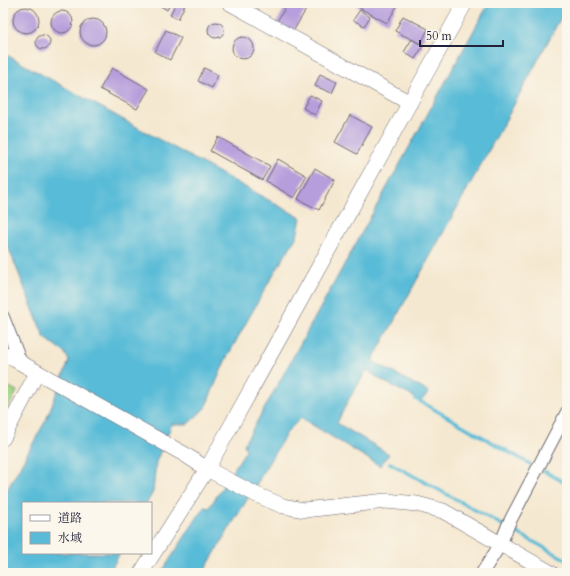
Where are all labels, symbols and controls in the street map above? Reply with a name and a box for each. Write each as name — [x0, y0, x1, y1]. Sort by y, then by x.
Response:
scale bar — [420, 22, 503, 48]
text: 50 m — [426, 28, 453, 44]
legend — [22, 502, 152, 554]
text: 道路 — [58, 510, 82, 526]
text: 水域 — [58, 530, 82, 546]

